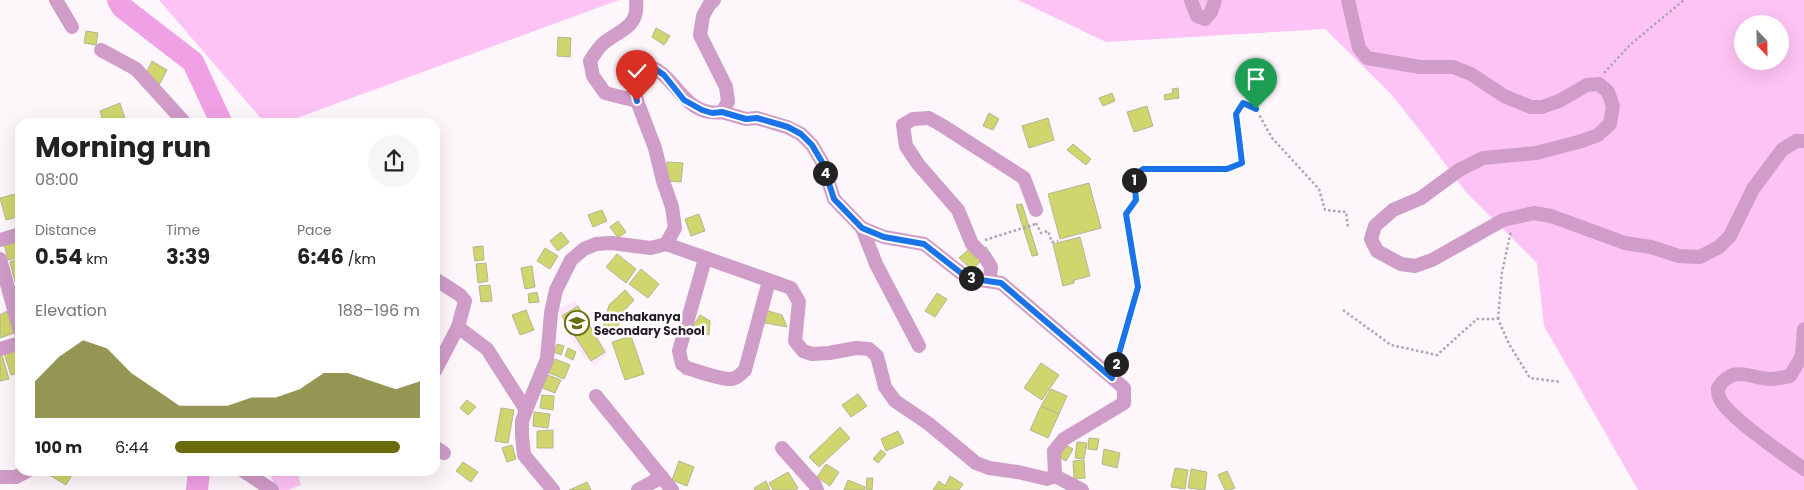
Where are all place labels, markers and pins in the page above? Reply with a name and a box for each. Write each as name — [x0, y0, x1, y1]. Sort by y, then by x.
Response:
pin — [616, 50, 658, 101]
pin — [1235, 58, 1277, 109]
pin: 4 — [812, 160, 838, 186]
pin: 1 — [1122, 168, 1146, 192]
pin: 3 — [958, 266, 984, 290]
place label: Panchakanya Secondary School — [594, 308, 705, 339]
school or university icon: Panchakanya Secondary School — [564, 310, 590, 336]
pin: 2 — [1104, 352, 1128, 376]

